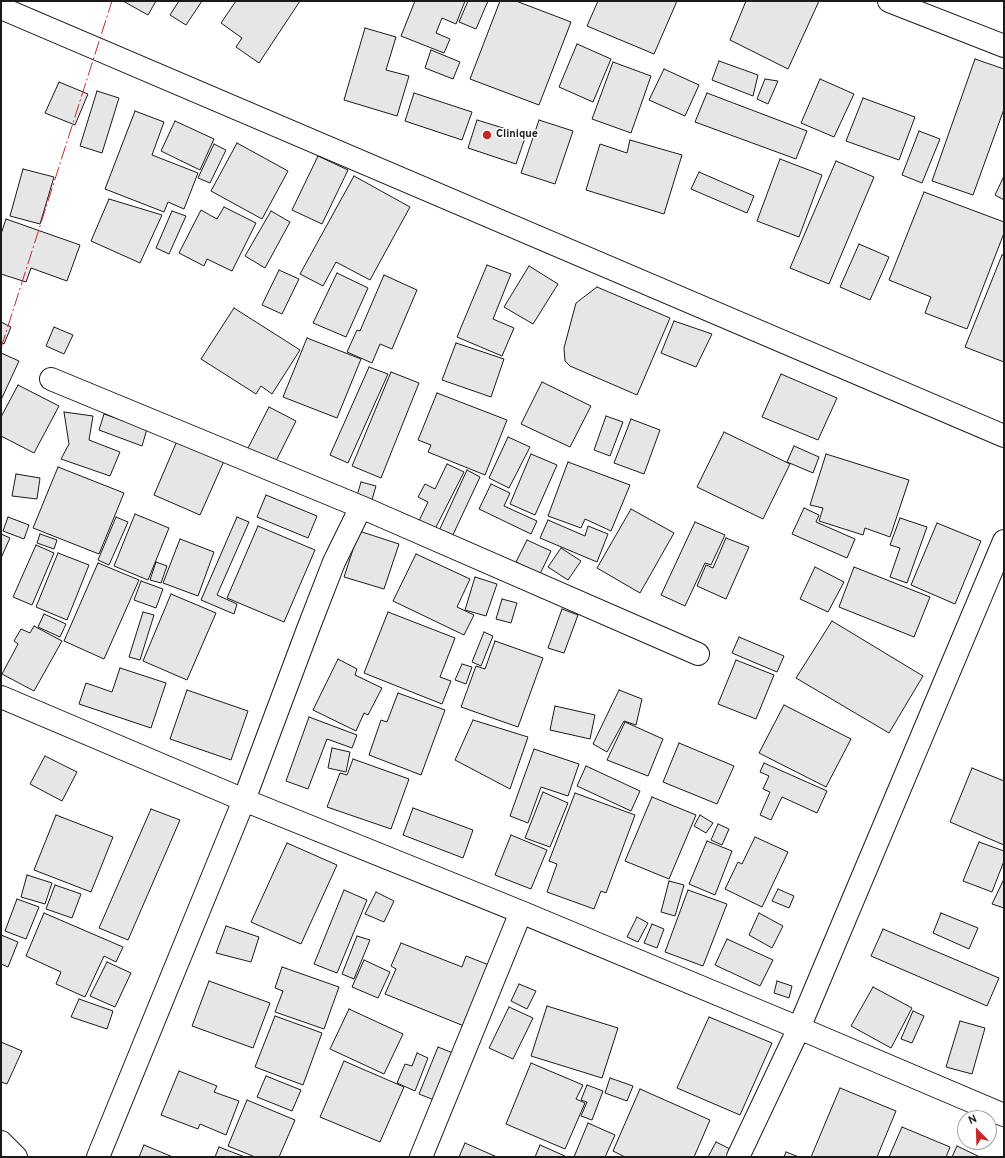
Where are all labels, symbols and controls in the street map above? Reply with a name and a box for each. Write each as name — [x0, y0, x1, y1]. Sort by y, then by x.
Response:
place label: Clinique — [496, 128, 538, 142]
marker: Clinique — [481, 129, 493, 141]
north arrow — [957, 1110, 997, 1150]
text: N — [966, 1112, 979, 1128]

